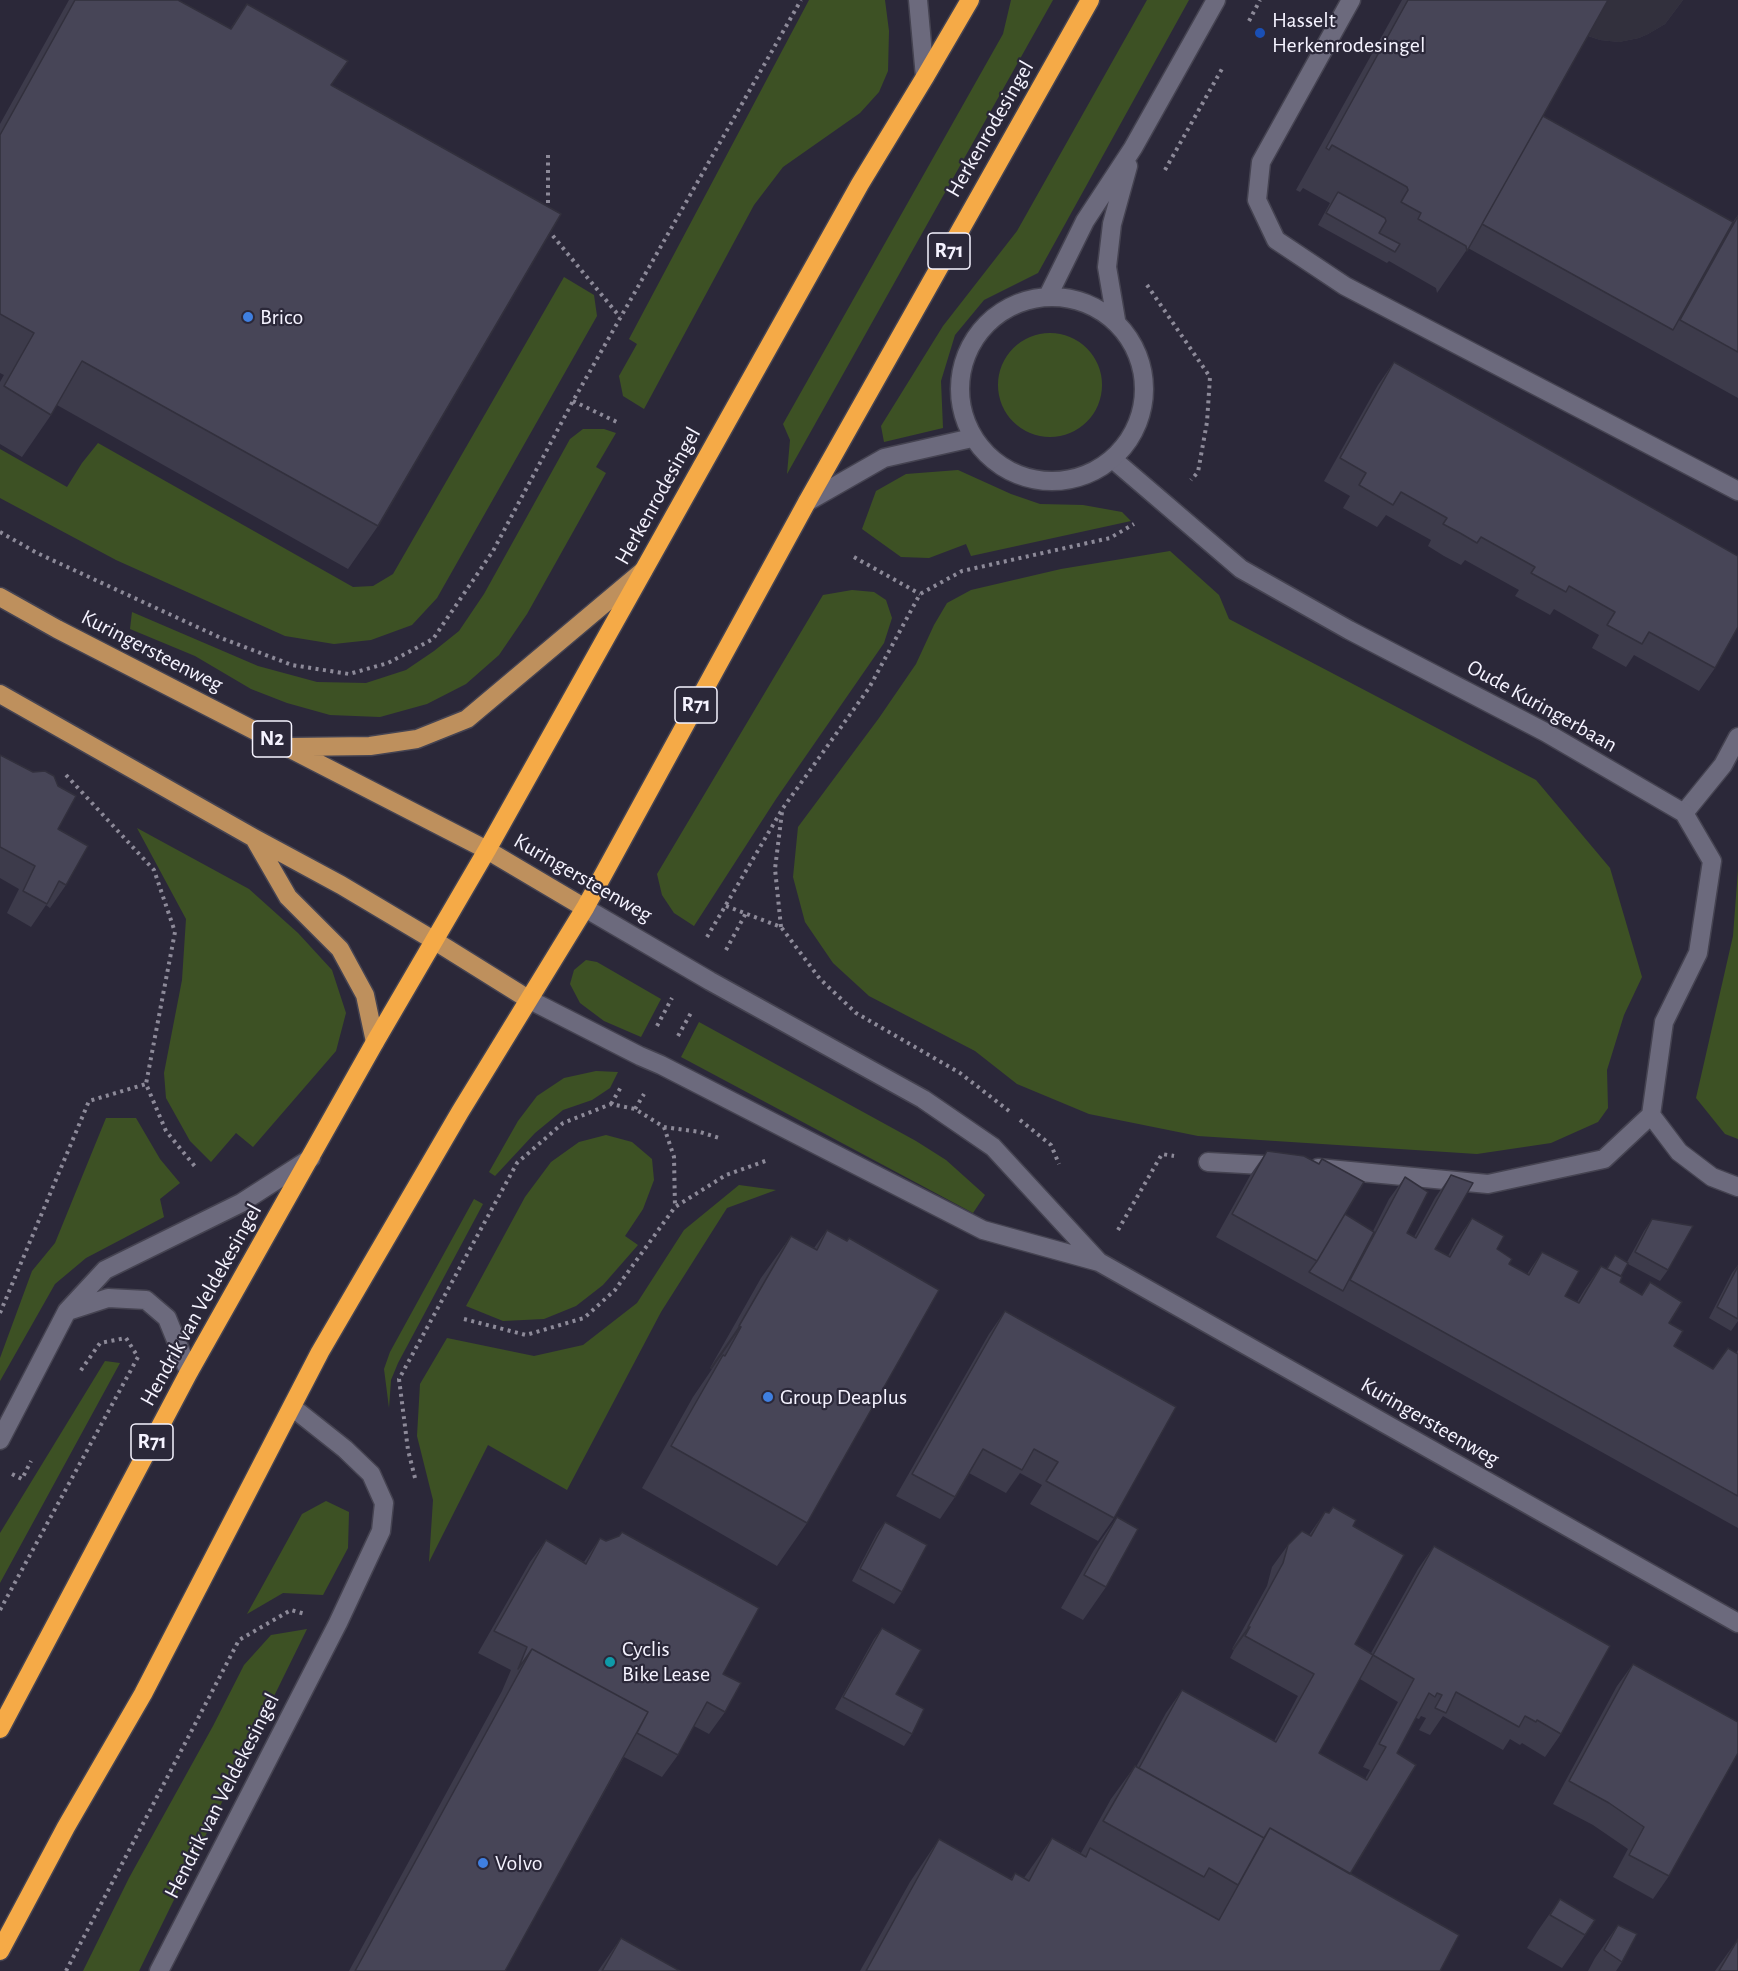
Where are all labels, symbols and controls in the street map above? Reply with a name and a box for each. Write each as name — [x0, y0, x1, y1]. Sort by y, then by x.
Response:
place label: Hasselt Herkenrodesingel — [1272, 7, 1425, 58]
marker: Hasselt Herkenrodesingel — [1253, 26, 1267, 40]
street label: Herkenrodesingel — [940, 56, 1040, 202]
road number: R71 — [928, 233, 970, 269]
place label: Brico — [260, 304, 303, 330]
marker: Brico — [241, 310, 255, 324]
street label: Herkenrodesingel — [609, 423, 707, 569]
street label: Kuringersteenweg — [77, 604, 227, 698]
street label: Oude Kuringerbaan — [1462, 654, 1622, 758]
road number: R71 — [675, 687, 717, 723]
road number: N2 — [252, 721, 292, 757]
street label: Kuringersteenweg — [509, 828, 657, 928]
street label: Hendrik van Veldekesingel — [134, 1199, 268, 1411]
street label: Kuringersteenweg — [1356, 1372, 1504, 1472]
place label: Group Deaplus — [780, 1384, 907, 1410]
marker: Group Deaplus — [761, 1390, 775, 1404]
road number: R71 — [131, 1424, 173, 1460]
place label: Cyclis Bike Lease — [622, 1636, 710, 1688]
marker: Cyclis Bike Lease — [603, 1655, 617, 1669]
street label: Hendrik van Veldekesingel — [159, 1689, 285, 1903]
place label: Volvo — [495, 1850, 542, 1876]
marker: Volvo — [476, 1856, 490, 1870]

